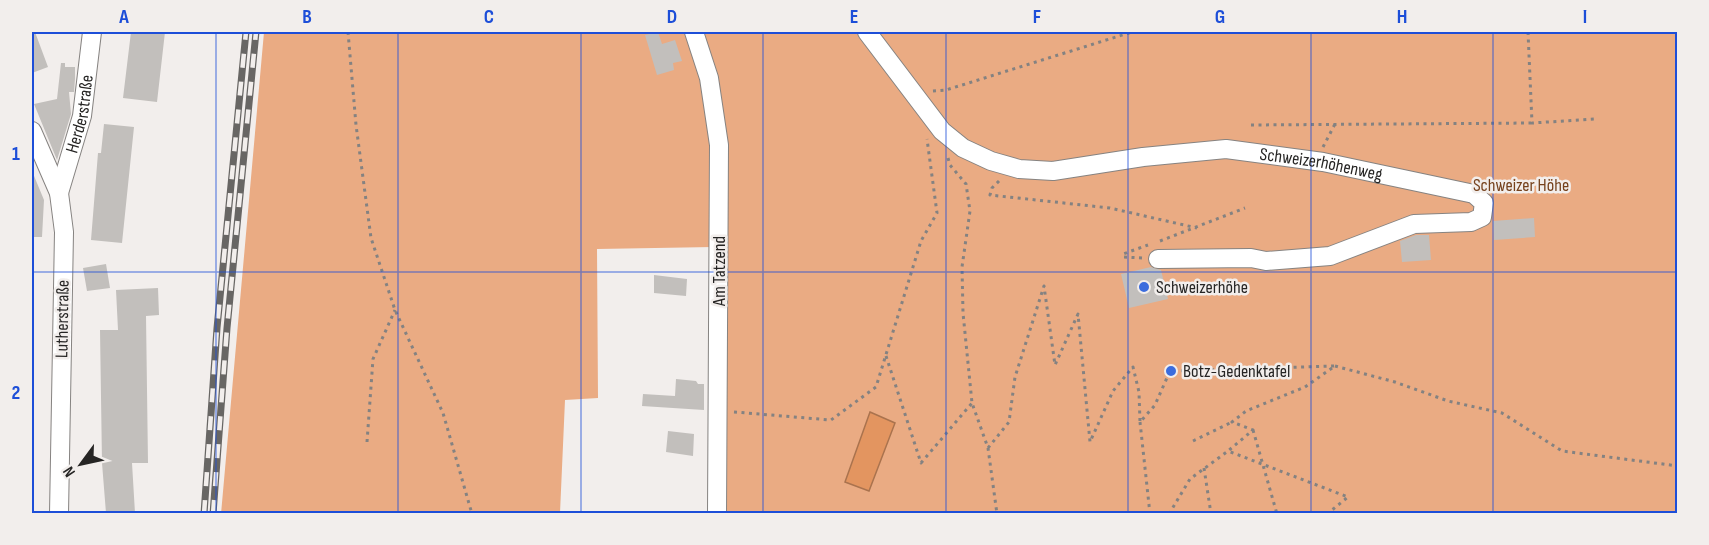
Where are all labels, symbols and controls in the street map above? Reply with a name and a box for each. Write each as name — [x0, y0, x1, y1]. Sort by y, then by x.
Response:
text: A — [118, 5, 129, 29]
text: B — [302, 5, 312, 29]
text: C — [484, 5, 494, 29]
text: D — [667, 5, 677, 29]
text: E — [850, 5, 858, 29]
text: F — [1033, 5, 1041, 29]
text: G — [1215, 5, 1225, 29]
text: H — [1397, 5, 1407, 29]
text: I — [1583, 5, 1587, 29]
street label: Herderstraße — [61, 74, 98, 156]
text: 1 — [12, 142, 20, 166]
street label: Schweizerhöhenweg — [1258, 144, 1384, 185]
park label: Schweizer Höhe — [1473, 175, 1569, 196]
street label: Am Tatzend — [709, 236, 730, 307]
place label: Schweizerhöhe — [1156, 277, 1248, 298]
street label: Lutherstraße — [51, 280, 74, 358]
marker: Schweizerhöhe — [1137, 280, 1151, 294]
place label: Botz-Gedenktafel — [1183, 361, 1290, 382]
marker: Botz-Gedenktafel — [1164, 364, 1178, 378]
text: 2 — [12, 381, 20, 405]
north arrow — [51, 434, 111, 494]
text: N — [59, 463, 80, 480]

